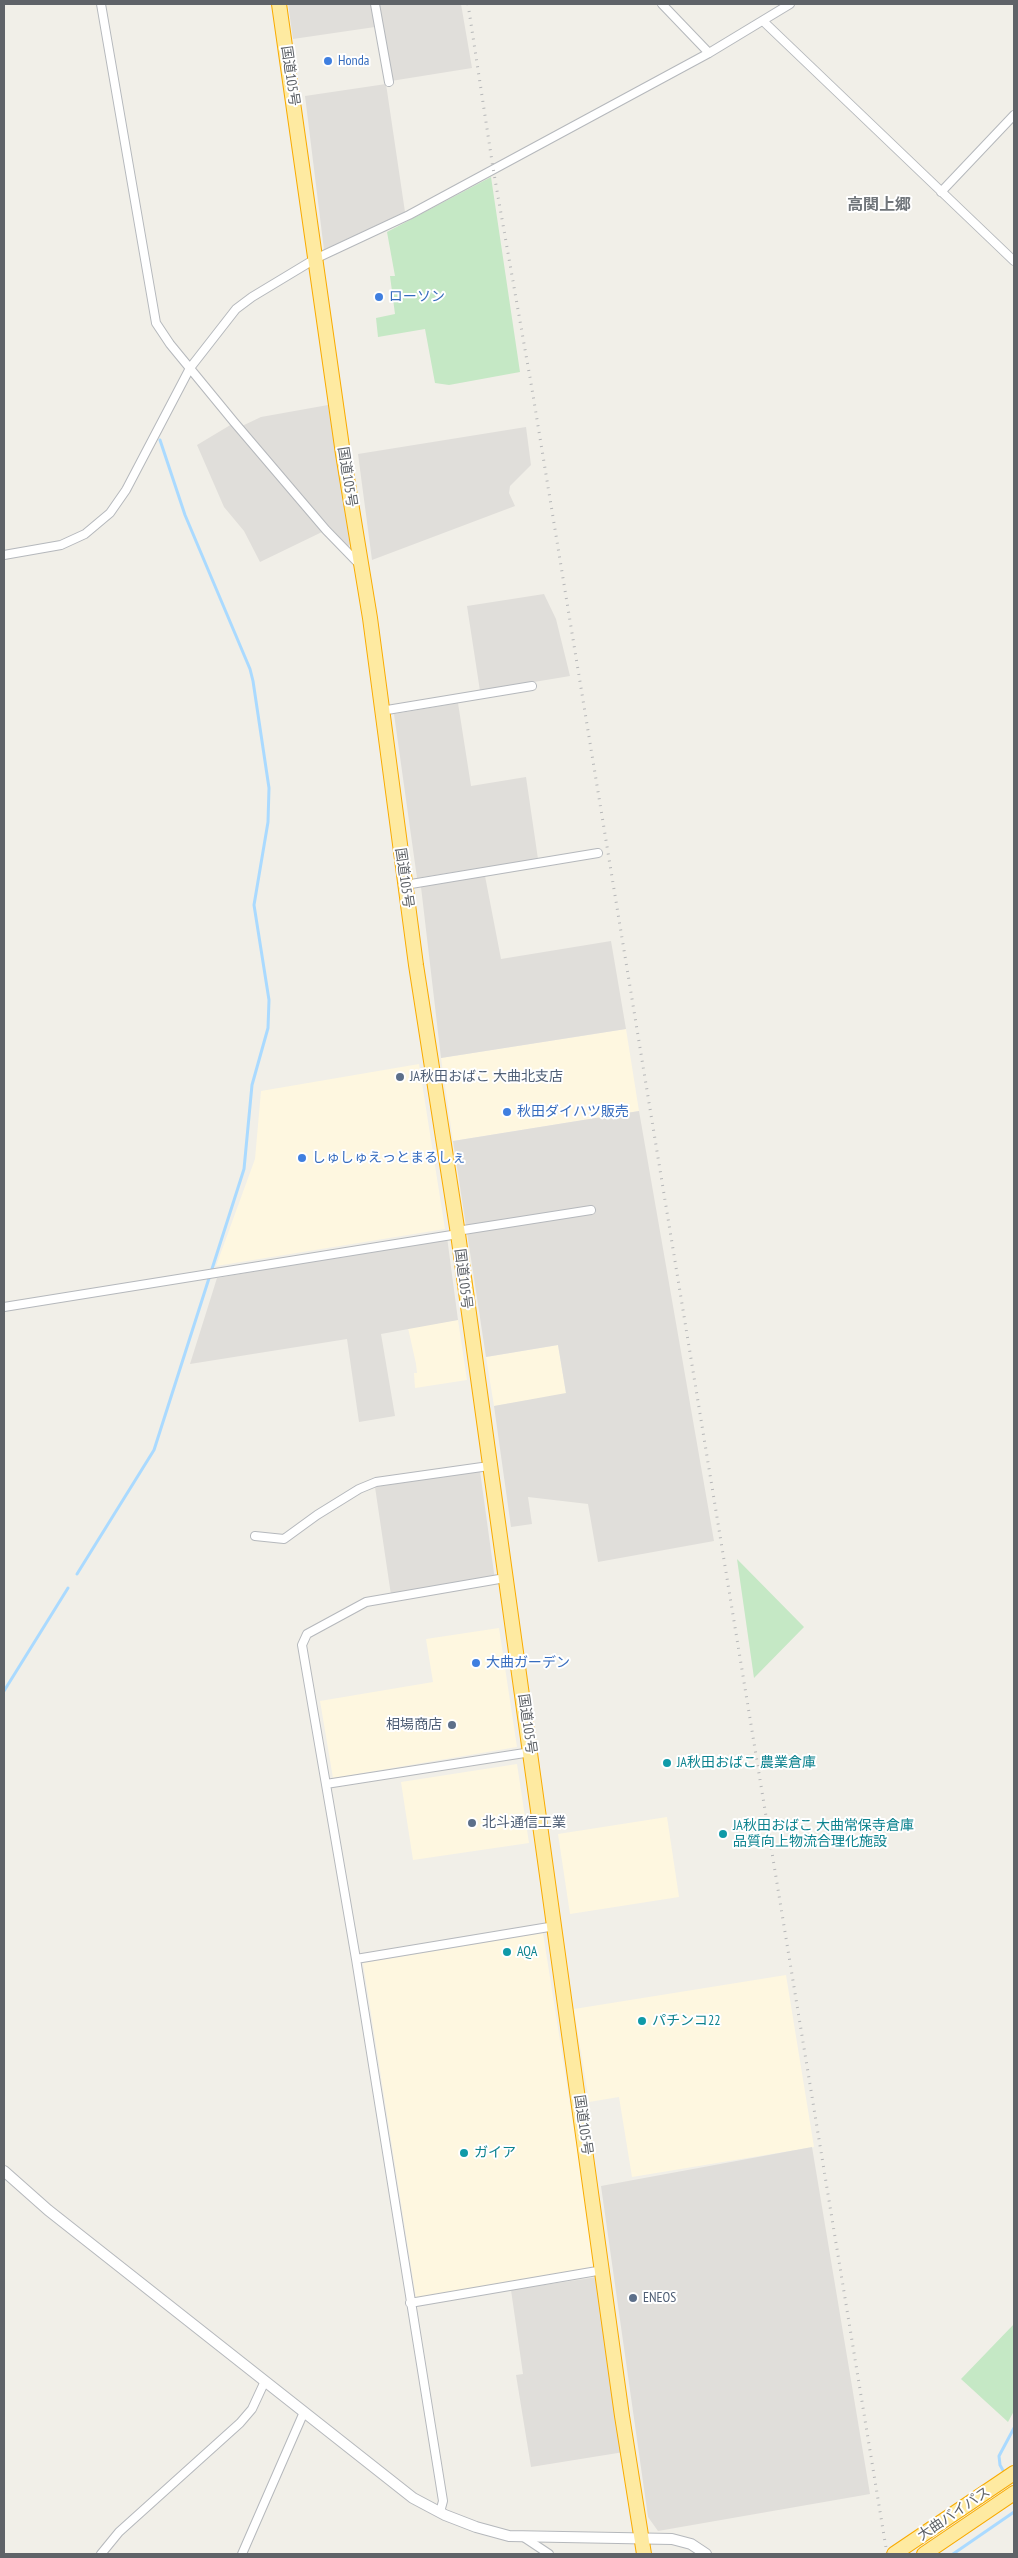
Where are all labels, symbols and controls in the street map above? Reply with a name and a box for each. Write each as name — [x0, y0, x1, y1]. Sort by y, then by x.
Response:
street label: 国道105号 — [277, 45, 303, 107]
place label: Honda — [338, 53, 369, 69]
marker: Honda — [322, 55, 334, 67]
district label: 高関上郷 — [847, 195, 911, 215]
place label: ローソン — [389, 289, 445, 305]
marker: ローソン — [373, 291, 385, 303]
street label: 国道105号 — [334, 446, 360, 508]
street label: 国道105号 — [391, 847, 417, 909]
place label: JA秋田おばこ 大曲北支店 — [410, 1069, 563, 1085]
marker: JA秋田おばこ 大曲北支店 — [394, 1071, 406, 1083]
place label: 秋田ダイハツ販売 — [517, 1104, 629, 1120]
marker: 秋田ダイハツ販売 — [501, 1106, 513, 1118]
place label: しゅしゅえっとまるしぇ — [312, 1150, 466, 1166]
marker: しゅしゅえっとまるしぇ — [296, 1152, 308, 1164]
street label: 国道105号 — [451, 1248, 475, 1310]
place label: 大曲ガーデン — [486, 1655, 570, 1671]
marker: 大曲ガーデン — [470, 1657, 482, 1669]
street label: 国道105号 — [514, 1693, 540, 1755]
place label: 相場商店 — [386, 1717, 442, 1733]
marker: 相場商店 — [446, 1719, 458, 1731]
place label: JA秋田おばこ 農業倉庫 — [677, 1755, 816, 1771]
marker: JA秋田おばこ 農業倉庫 — [661, 1757, 673, 1769]
place label: 北斗通信工業 — [482, 1815, 566, 1831]
marker: 北斗通信工業 — [466, 1817, 478, 1829]
place label: JA秋田おばこ 大曲常保寺倉庫 品質向上物流合理化施設 — [733, 1818, 914, 1850]
marker: JA秋田おばこ 大曲常保寺倉庫 品質向上物流合理化施設 — [717, 1828, 729, 1840]
place label: AQA — [517, 1944, 537, 1960]
marker: AQA — [501, 1946, 513, 1958]
place label: パチンコ22 — [652, 2013, 721, 2029]
marker: パチンコ22 — [636, 2015, 648, 2027]
street label: 国道105号 — [570, 2094, 596, 2156]
place label: ガイア — [474, 2145, 516, 2161]
marker: ガイア — [458, 2147, 470, 2159]
place label: ENEOS — [643, 2290, 676, 2306]
marker: ENEOS — [627, 2292, 639, 2304]
street label: 大曲バイパス — [914, 2484, 994, 2544]

